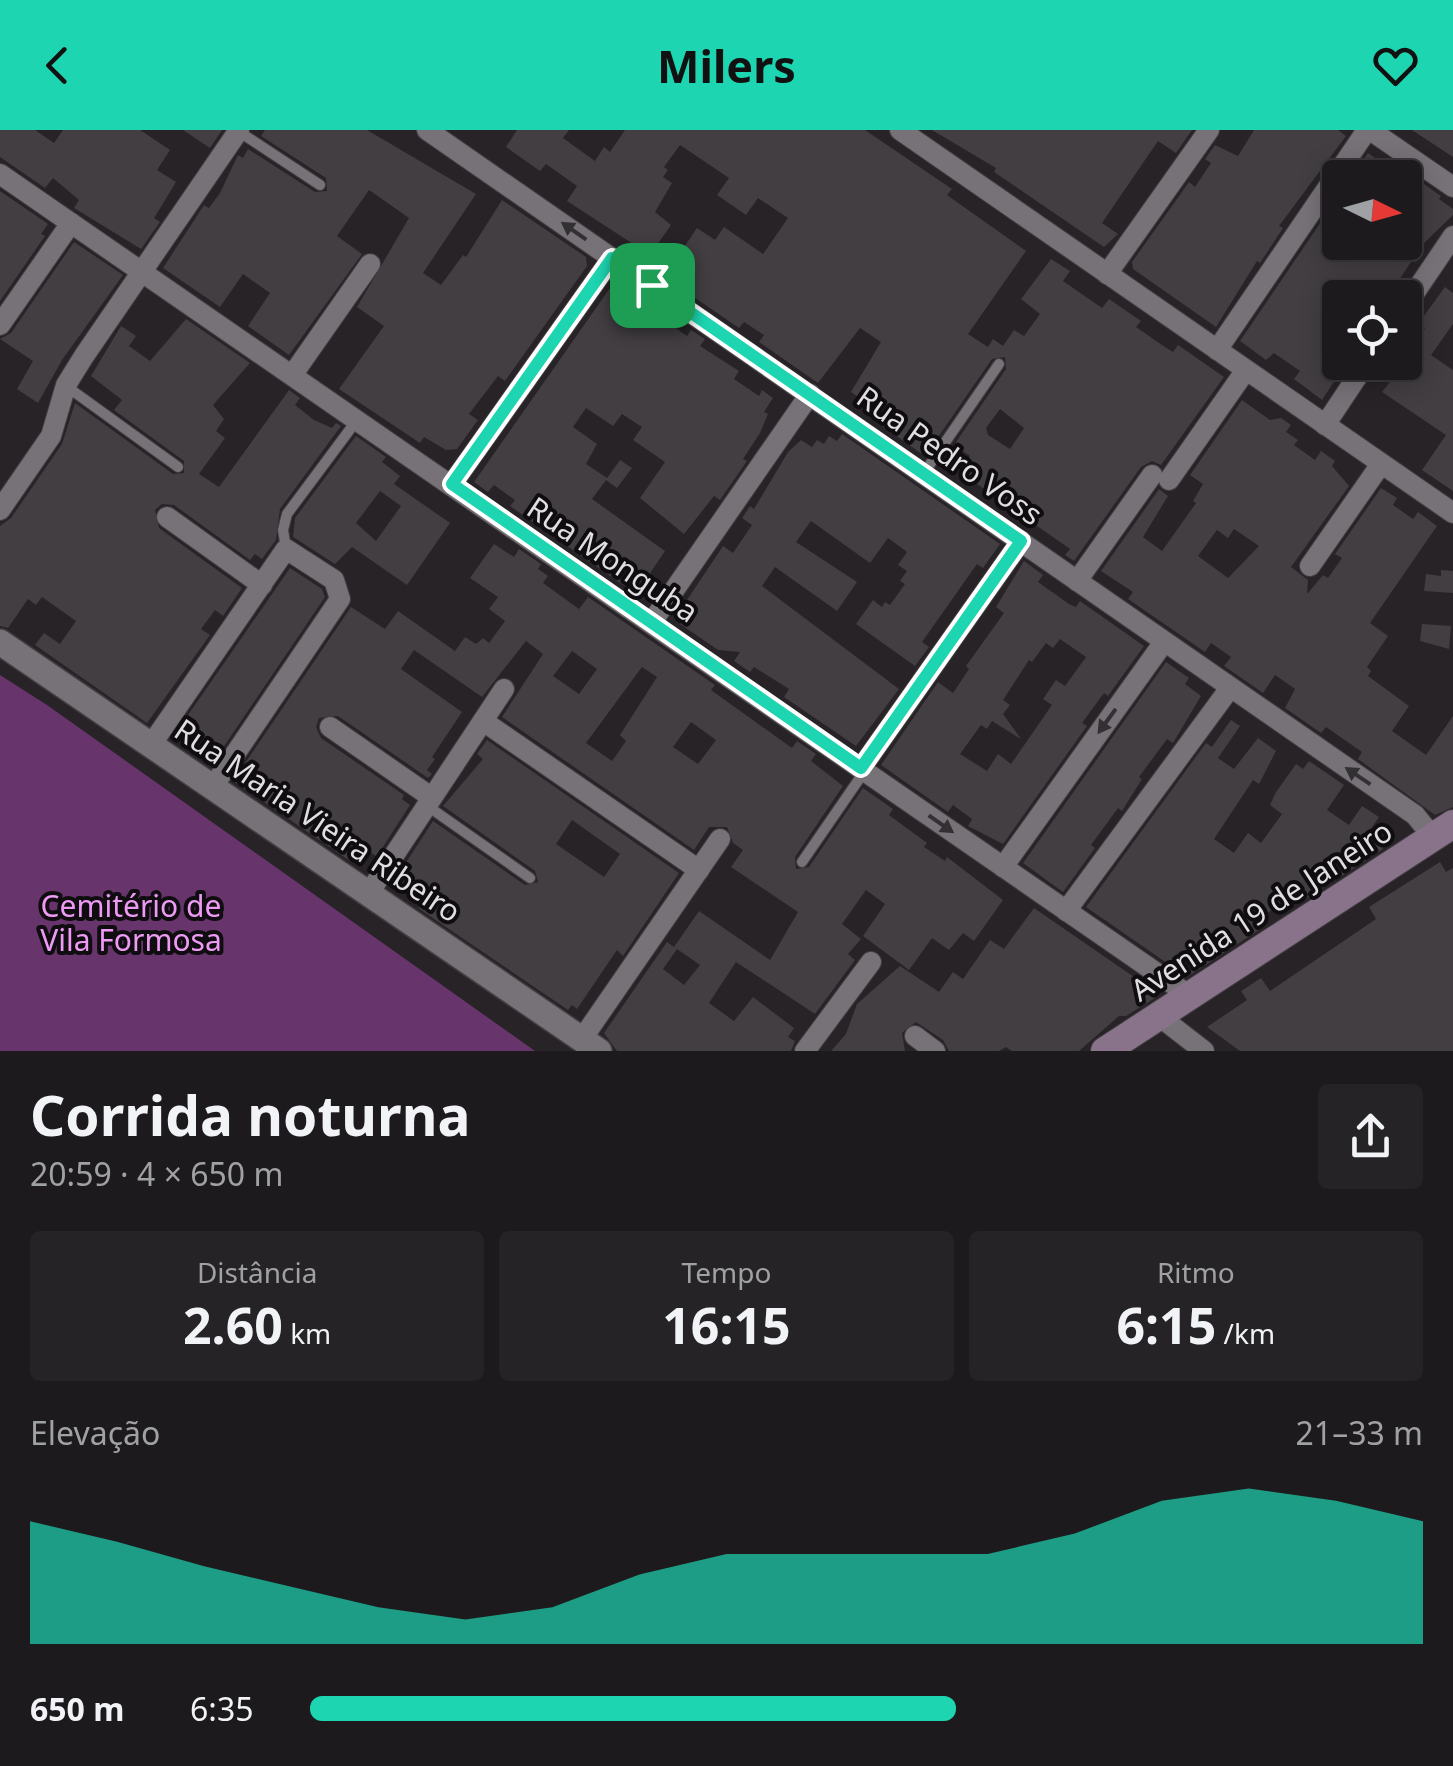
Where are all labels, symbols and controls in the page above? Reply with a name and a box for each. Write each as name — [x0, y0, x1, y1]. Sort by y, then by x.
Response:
text: Milers — [657, 35, 796, 96]
icon: back — [30, 38, 85, 93]
icon: heart — [1368, 38, 1423, 93]
north arrow — [1322, 160, 1422, 260]
map controls — [1322, 160, 1422, 380]
one-way arrow — [560, 222, 587, 241]
pin — [610, 243, 695, 328]
icon: arrive — [625, 258, 680, 313]
button: locate — [1322, 280, 1422, 380]
street label: Rua Pedro Voss — [849, 376, 1051, 534]
street label: Rua Monguba — [519, 487, 707, 631]
one-way arrow — [1098, 708, 1117, 734]
street label: Rua Maria Vieira Ribeiro — [167, 709, 469, 931]
one-way arrow — [1345, 768, 1372, 786]
street label: Avenida 19 de Janeiro — [1122, 810, 1400, 1010]
one-way arrow — [927, 814, 954, 833]
park label: Cemitério de Vila Formosa — [40, 885, 222, 960]
text: Corrida noturna — [30, 1077, 470, 1152]
button: share — [1318, 1084, 1423, 1189]
text: 20:59 · 4 × 650 m — [30, 1152, 283, 1195]
text: Distância — [197, 1253, 317, 1291]
text: Tempo — [682, 1253, 771, 1291]
text: Ritmo — [1157, 1253, 1235, 1291]
text: 2.60 — [183, 1291, 283, 1359]
text: 16:15 — [662, 1291, 791, 1359]
text: 6:15 — [1116, 1291, 1216, 1359]
text: km — [283, 1314, 331, 1352]
text: /km — [1216, 1314, 1275, 1352]
text: Elevação — [30, 1411, 160, 1454]
text: 21–33 m — [1296, 1411, 1423, 1454]
text: 650 m — [30, 1687, 124, 1730]
text: 6:35 — [190, 1687, 254, 1730]

